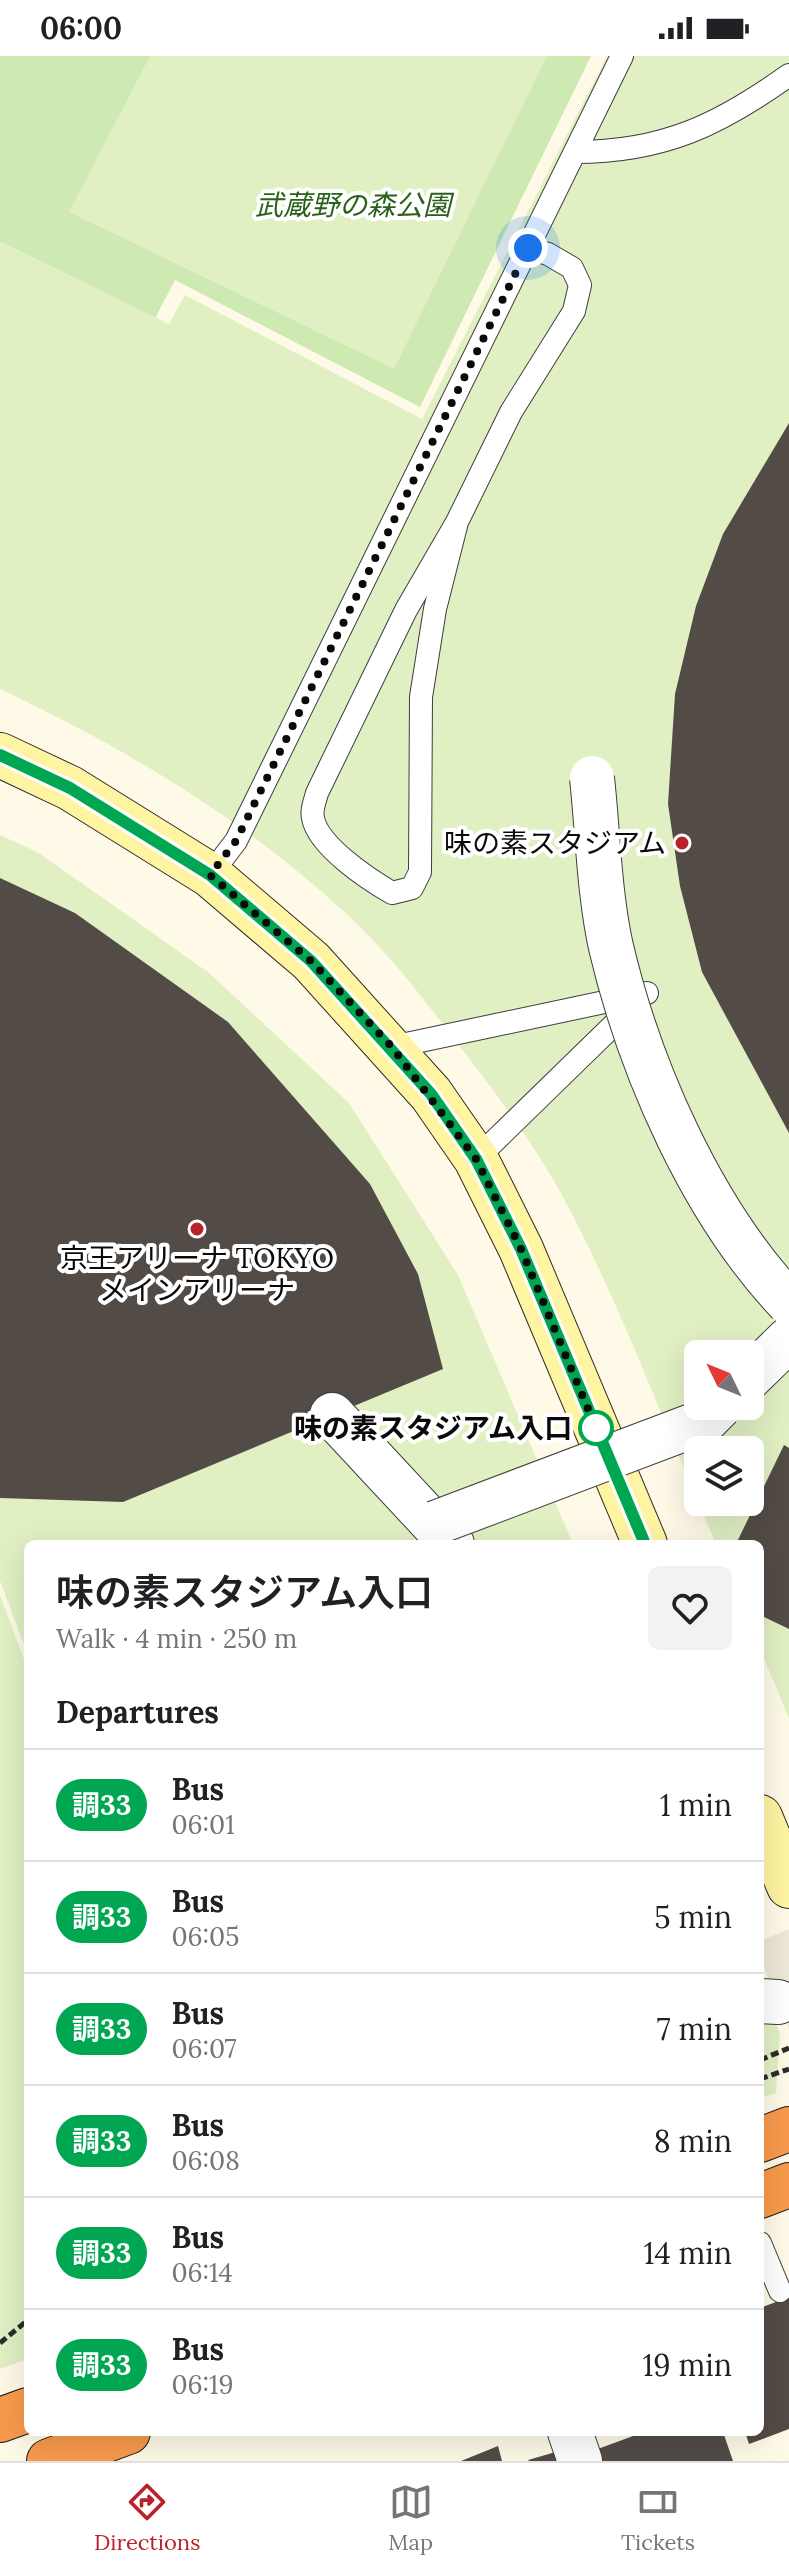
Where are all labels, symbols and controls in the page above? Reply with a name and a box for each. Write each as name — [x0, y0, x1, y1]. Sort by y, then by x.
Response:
text: 06:00 — [40, 9, 122, 47]
park label: 武蔵野の森公園 — [255, 187, 455, 223]
your location — [508, 228, 548, 268]
place label: 味の素スタジアム — [444, 825, 666, 861]
marker: 味の素スタジアム — [673, 834, 691, 852]
marker: 京王アリーナ TOKYO メインアリーナ — [188, 1220, 206, 1238]
place label: 京王アリーナ TOKYO メインアリーナ — [60, 1240, 334, 1308]
north arrow — [684, 1340, 764, 1420]
map controls — [684, 1340, 764, 1516]
place label: 味の素スタジアム入口 — [294, 1410, 572, 1446]
marker: 味の素スタジアム入口 — [579, 1411, 613, 1445]
button: layers — [684, 1436, 764, 1516]
button: heart — [648, 1566, 732, 1650]
text: 味の素スタジアム入口 — [56, 1568, 433, 1616]
text: Walk · 4 min · 250 m — [56, 1622, 297, 1655]
text: Departures — [56, 1693, 219, 1731]
text: Bus — [171, 1770, 224, 1808]
text: 1 min — [660, 1786, 732, 1824]
text: 調33 — [72, 1787, 131, 1823]
text: 06:01 — [171, 1808, 235, 1841]
text: Bus — [171, 1882, 224, 1920]
text: 5 min — [654, 1898, 732, 1936]
text: 調33 — [72, 1899, 131, 1935]
text: 06:05 — [171, 1920, 239, 1953]
text: Bus — [171, 1994, 224, 2032]
text: 7 min — [657, 2010, 732, 2048]
text: 調33 — [72, 2011, 131, 2047]
text: 06:07 — [171, 2032, 237, 2065]
text: Bus — [171, 2106, 224, 2144]
text: 8 min — [654, 2122, 732, 2160]
text: 調33 — [72, 2123, 131, 2159]
text: 06:08 — [171, 2144, 240, 2177]
text: Bus — [171, 2218, 224, 2256]
text: 14 min — [643, 2234, 732, 2272]
text: 調33 — [72, 2235, 131, 2271]
text: 06:14 — [171, 2256, 233, 2289]
text: Bus — [171, 2330, 224, 2368]
text: 19 min — [642, 2346, 732, 2384]
text: 調33 — [72, 2347, 131, 2383]
text: 06:19 — [171, 2368, 234, 2401]
tab: Directions — [94, 2480, 200, 2556]
tab: Map — [388, 2480, 433, 2556]
tab: Tickets — [621, 2480, 695, 2556]

